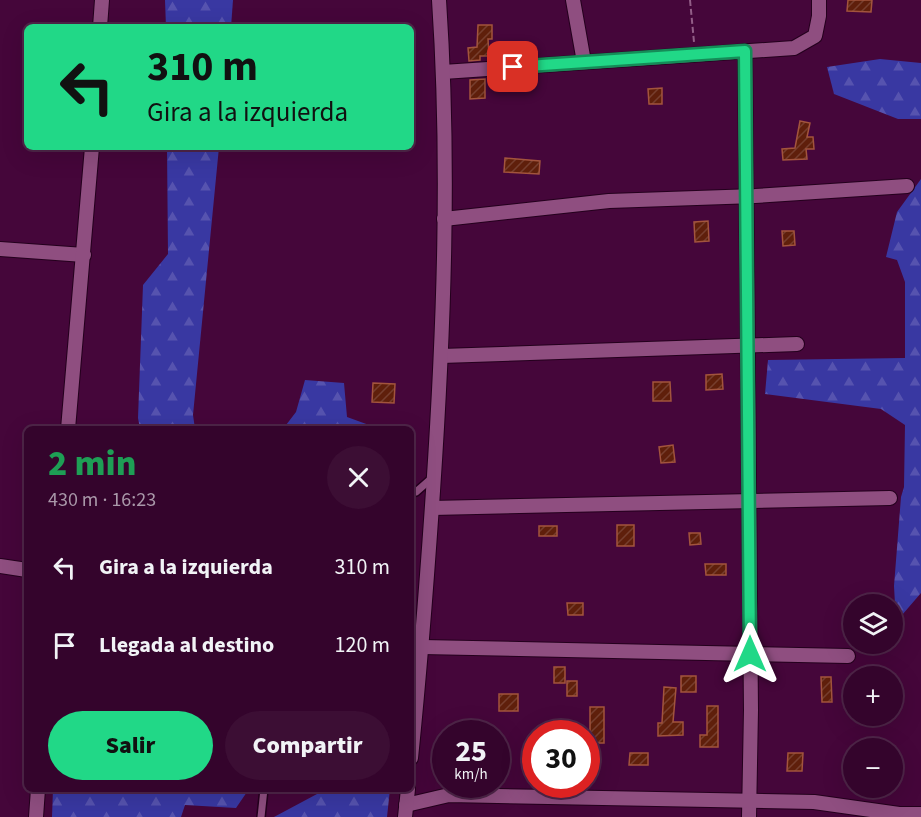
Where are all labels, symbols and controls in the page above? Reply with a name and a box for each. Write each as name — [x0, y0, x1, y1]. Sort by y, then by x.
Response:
text: 310 m — [147, 37, 258, 97]
pin — [487, 41, 538, 92]
icon: left — [48, 48, 126, 126]
icon: arrive — [496, 50, 529, 83]
text: Gira a la izquierda — [147, 93, 348, 132]
text: 2 min — [48, 438, 136, 489]
button: close — [327, 446, 390, 509]
text: 430 m · 16:23 — [48, 486, 156, 514]
icon: left — [48, 551, 81, 584]
text: Gira a la izquierda — [99, 551, 273, 583]
text: 310 m — [335, 551, 390, 583]
map controls — [843, 594, 903, 798]
button: layers — [843, 594, 903, 654]
position arrow — [718, 622, 782, 686]
icon: arrive — [48, 629, 81, 662]
text: Llegada al destino — [99, 629, 274, 661]
text: 120 m — [335, 629, 390, 661]
button: + — [843, 666, 903, 726]
button: Salir — [48, 711, 213, 780]
button: Compartir — [225, 711, 390, 780]
speed limit sign: 30 — [522, 720, 600, 798]
text: 25 — [455, 730, 487, 773]
button: − — [843, 738, 903, 798]
text: km/h — [454, 764, 488, 785]

